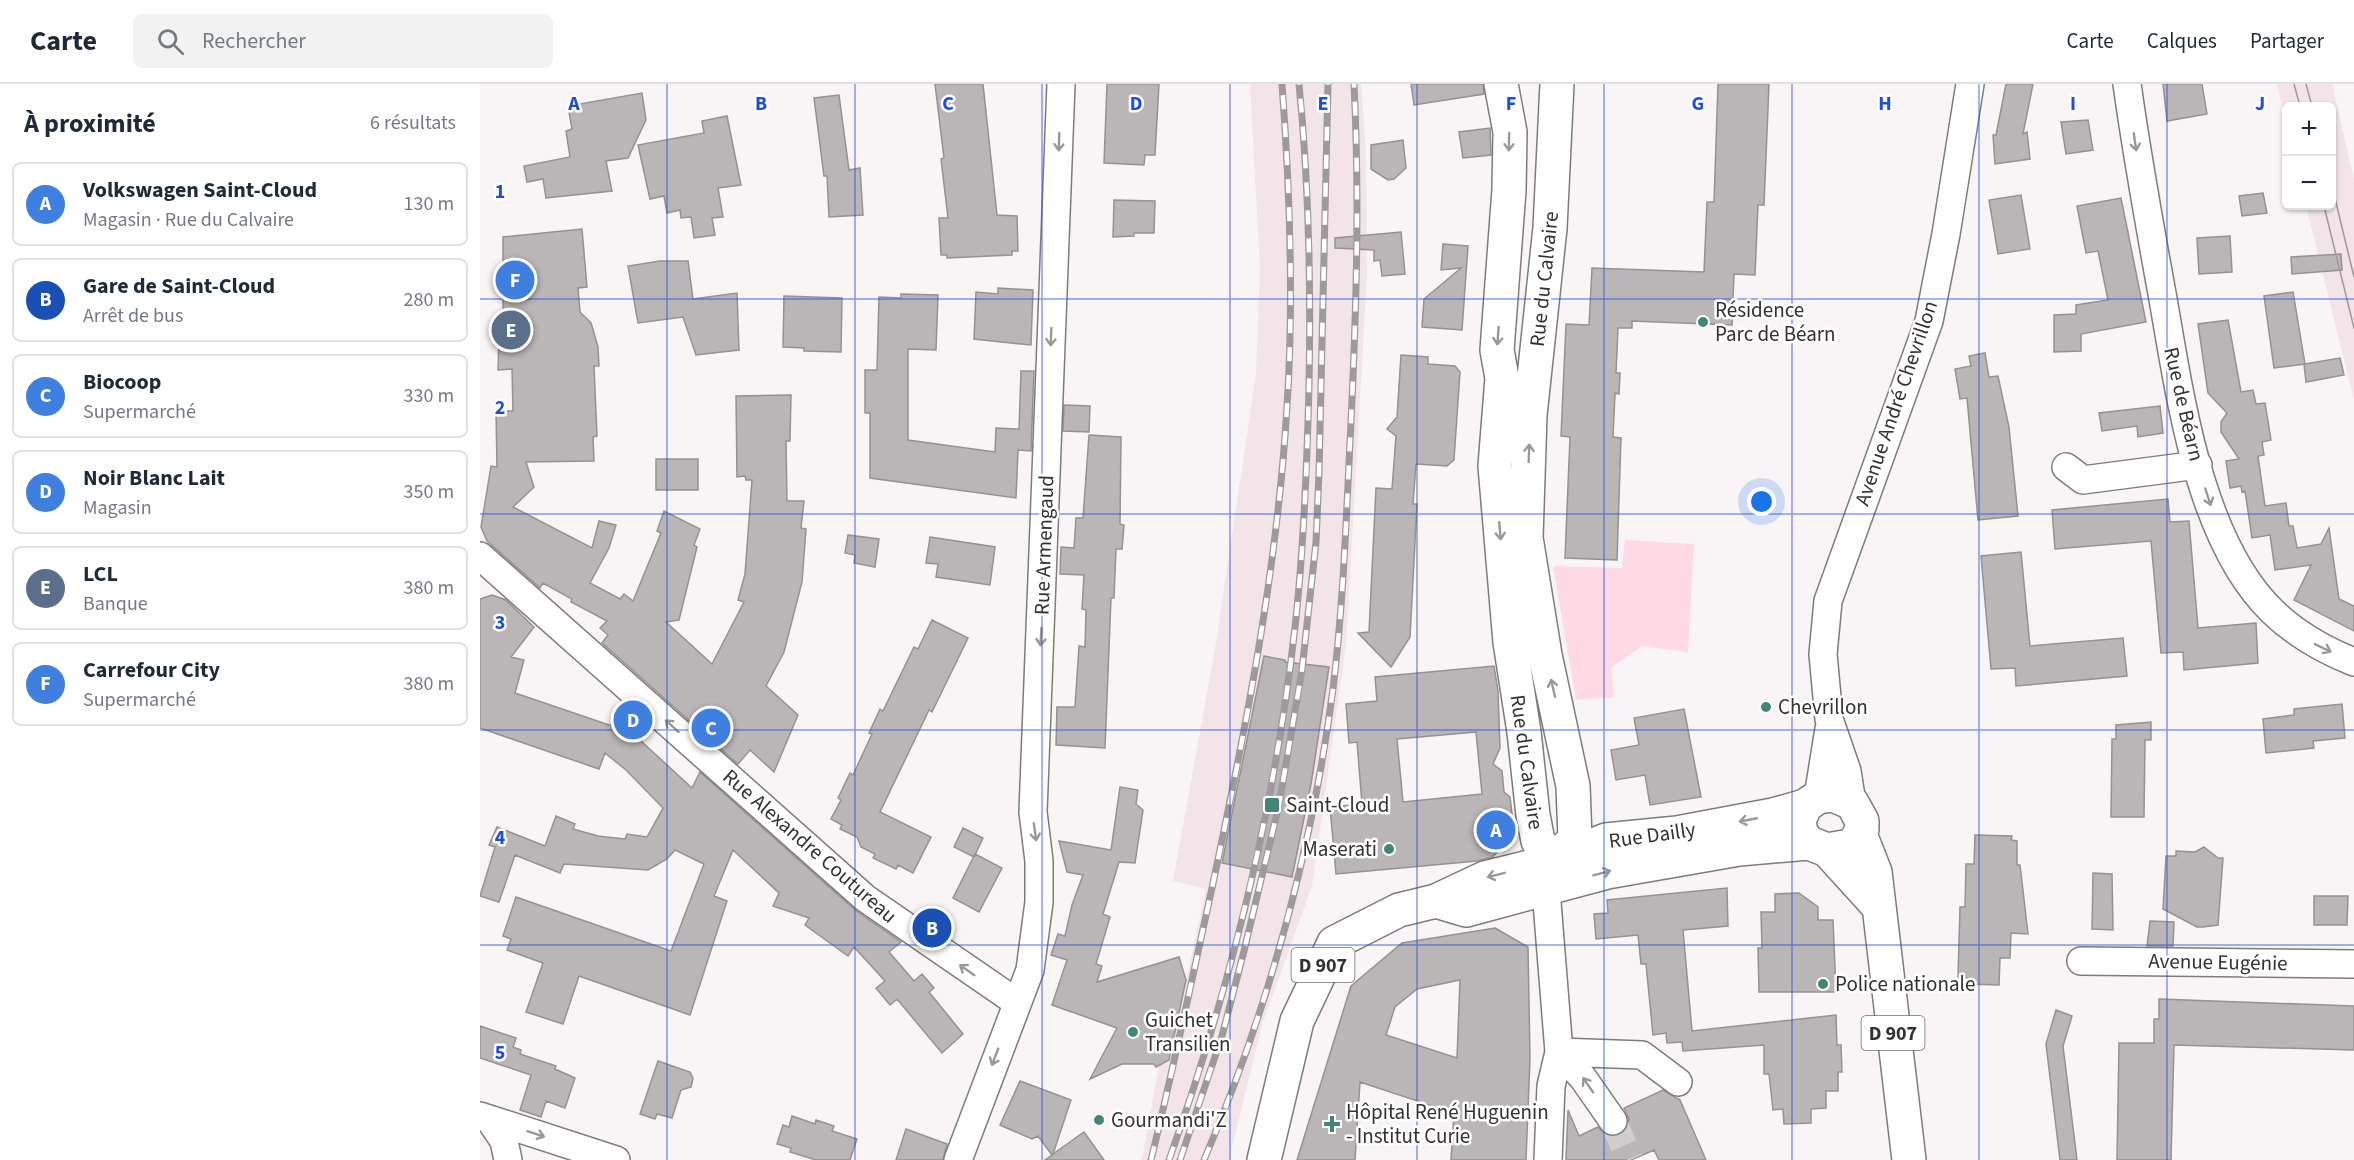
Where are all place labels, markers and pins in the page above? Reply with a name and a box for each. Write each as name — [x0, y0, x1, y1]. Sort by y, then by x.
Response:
pin: F — [495, 258, 534, 302]
place label: Résidence Parc de Béarn — [1715, 295, 1836, 349]
pin: E — [492, 308, 531, 352]
marker: Résidence Parc de Béarn — [1696, 315, 1710, 329]
place label: Chevrillon — [1778, 692, 1868, 722]
pin: D — [614, 698, 652, 742]
marker: Chevrillon — [1759, 700, 1773, 714]
pin: C — [692, 706, 730, 750]
place label: Saint-Cloud — [1286, 790, 1389, 820]
marker: Saint-Cloud — [1263, 796, 1281, 814]
pin: A — [1476, 808, 1516, 852]
place label: Maserati — [1303, 834, 1377, 864]
marker: Maserati — [1382, 842, 1396, 856]
pin: B — [912, 906, 952, 950]
place label: Police nationale — [1835, 969, 1975, 999]
marker: Police nationale — [1816, 977, 1830, 991]
place label: Guichet Transilien — [1145, 1005, 1231, 1059]
marker: Guichet Transilien — [1126, 1025, 1140, 1039]
place label: Hôpital René Huguenin - Institut Curie — [1346, 1097, 1549, 1151]
place label: Gourmandi'Z — [1111, 1105, 1227, 1135]
marker: Gourmandi'Z — [1092, 1113, 1106, 1127]
marker: Hôpital René Huguenin - Institut Curie — [1323, 1115, 1341, 1133]

